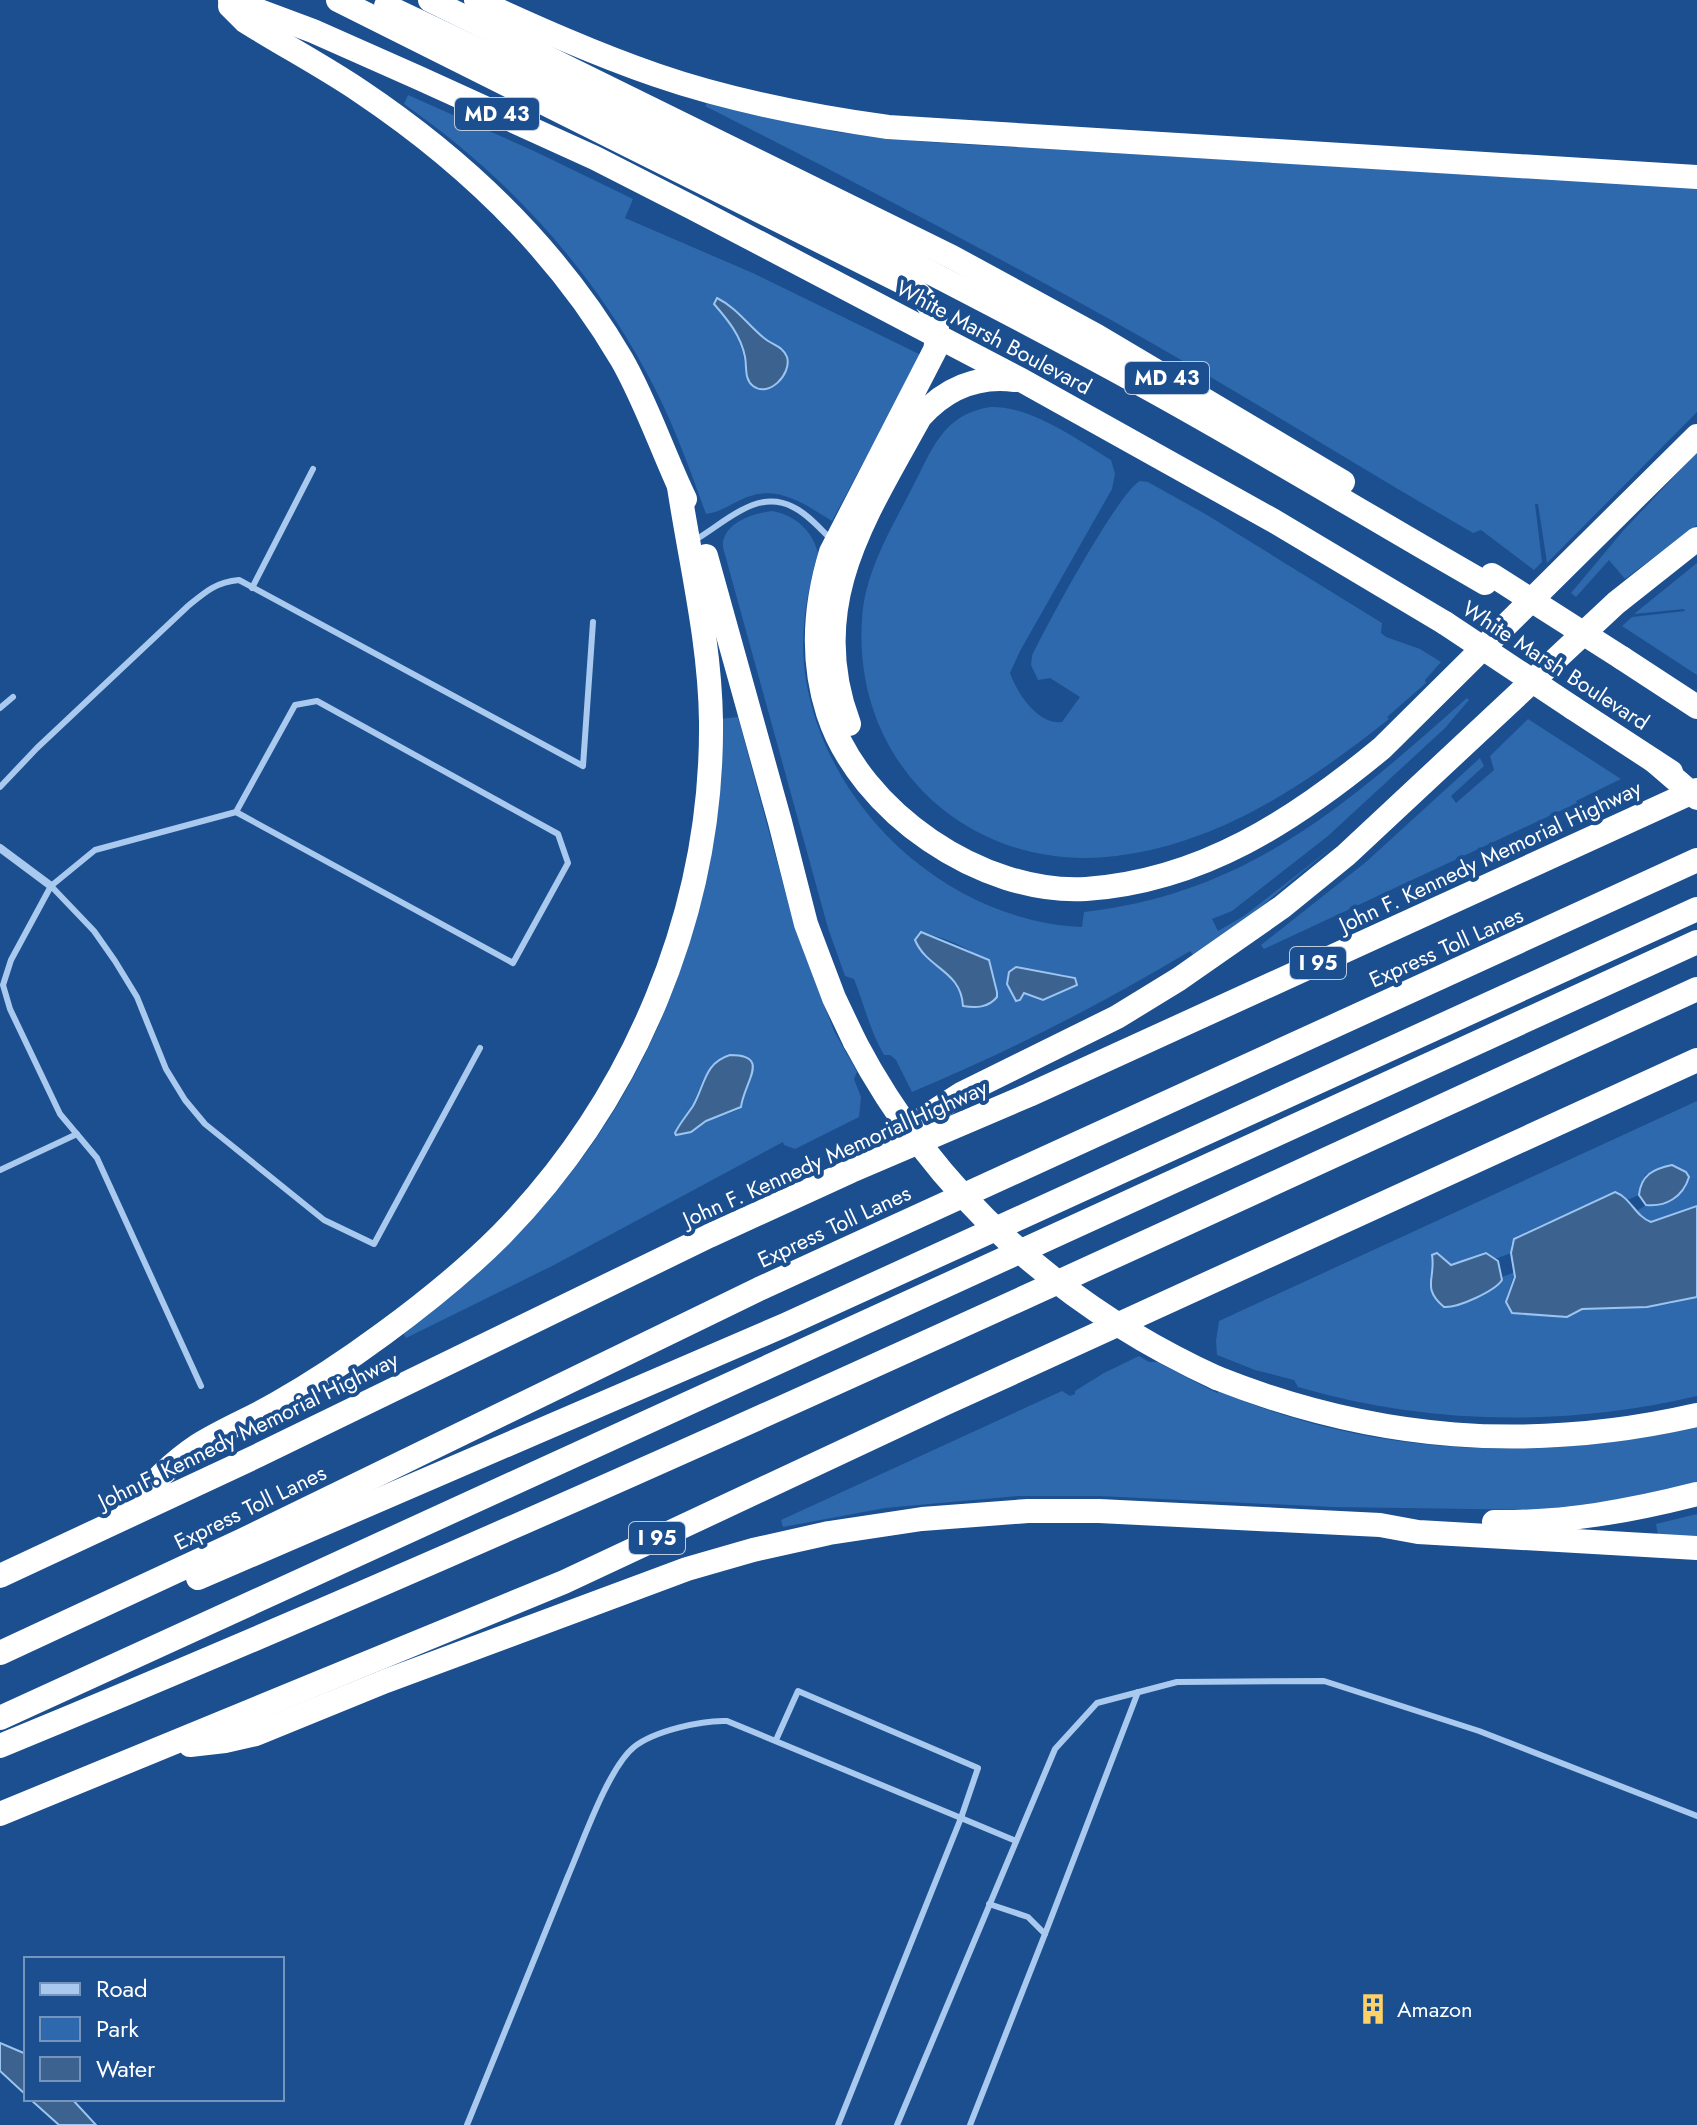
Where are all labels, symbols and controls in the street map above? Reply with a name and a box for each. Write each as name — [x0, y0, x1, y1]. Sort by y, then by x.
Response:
road number: MD 43 — [455, 98, 539, 130]
street label: White Marsh Boulevard — [890, 272, 1098, 402]
road number: MD 43 — [1125, 362, 1209, 394]
street label: White Marsh Boulevard — [1456, 592, 1656, 738]
street label: John F. Kennedy Memorial Highway — [1331, 772, 1647, 942]
street label: Express Toll Lanes — [1364, 899, 1528, 995]
road number: I 95 — [1290, 947, 1346, 979]
street label: John F. Kennedy Memorial Highway — [675, 1071, 993, 1236]
street label: Express Toll Lanes — [752, 1176, 916, 1276]
street label: John F. Kennedy Memorial Highway — [90, 1343, 404, 1518]
street label: Express Toll Lanes — [168, 1456, 332, 1558]
road number: I 95 — [629, 1522, 685, 1554]
legend — [24, 1957, 284, 2101]
text: Road — [96, 1971, 148, 2006]
building icon: Amazon — [1356, 1992, 1390, 2026]
place label: Amazon — [1397, 1993, 1473, 2025]
text: Park — [96, 2011, 139, 2046]
text: Water — [96, 2051, 156, 2086]

